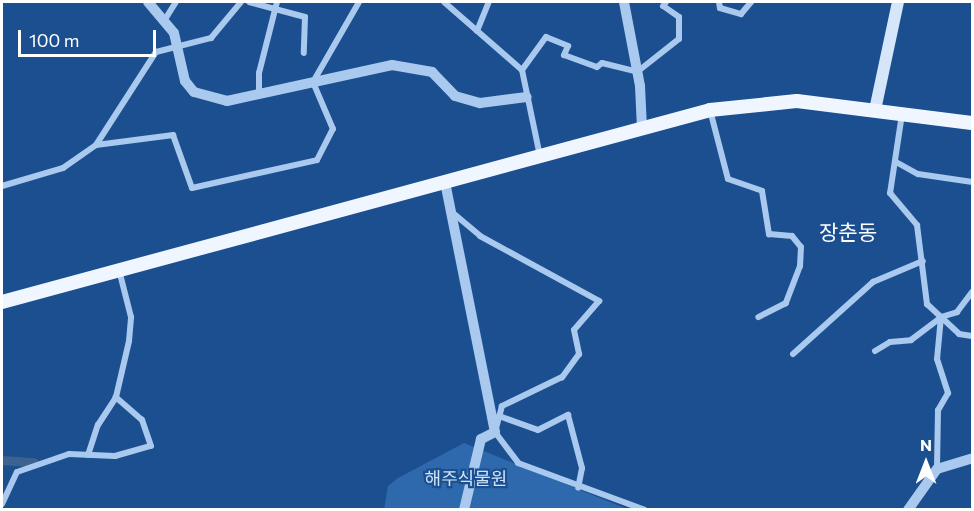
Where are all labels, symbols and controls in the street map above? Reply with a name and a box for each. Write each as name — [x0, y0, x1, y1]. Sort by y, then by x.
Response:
scale bar — [21, 18, 159, 56]
text: 100 m — [29, 29, 79, 51]
district label: 장춘동 — [819, 219, 877, 245]
north arrow — [896, 433, 956, 493]
text: N — [920, 435, 932, 454]
park label: 해주식물원 — [425, 467, 507, 489]

